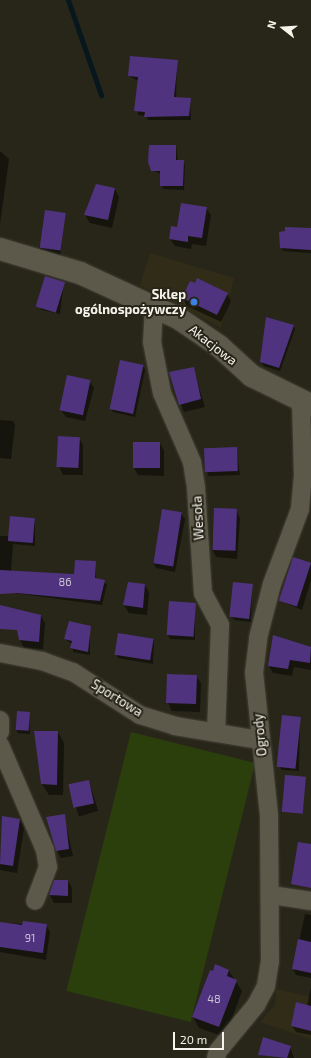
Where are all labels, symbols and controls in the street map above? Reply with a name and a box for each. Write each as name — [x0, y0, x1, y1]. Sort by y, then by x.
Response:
north arrow — [263, 8, 303, 48]
text: N — [264, 19, 278, 30]
place label: Sklep ogólnospożywczy — [75, 287, 186, 318]
marker: Sklep ogólnospożywczy — [189, 297, 199, 307]
street label: Akacjowa — [186, 321, 240, 369]
street label: Wesoła — [189, 495, 207, 541]
house number: 86 — [59, 575, 71, 589]
street label: Sportowa — [88, 676, 146, 720]
street label: Ogrody — [250, 713, 270, 757]
house number: 91 — [25, 931, 35, 945]
house number: 48 — [207, 992, 221, 1006]
scale bar — [175, 1024, 226, 1050]
text: 20 m — [180, 1032, 207, 1046]

